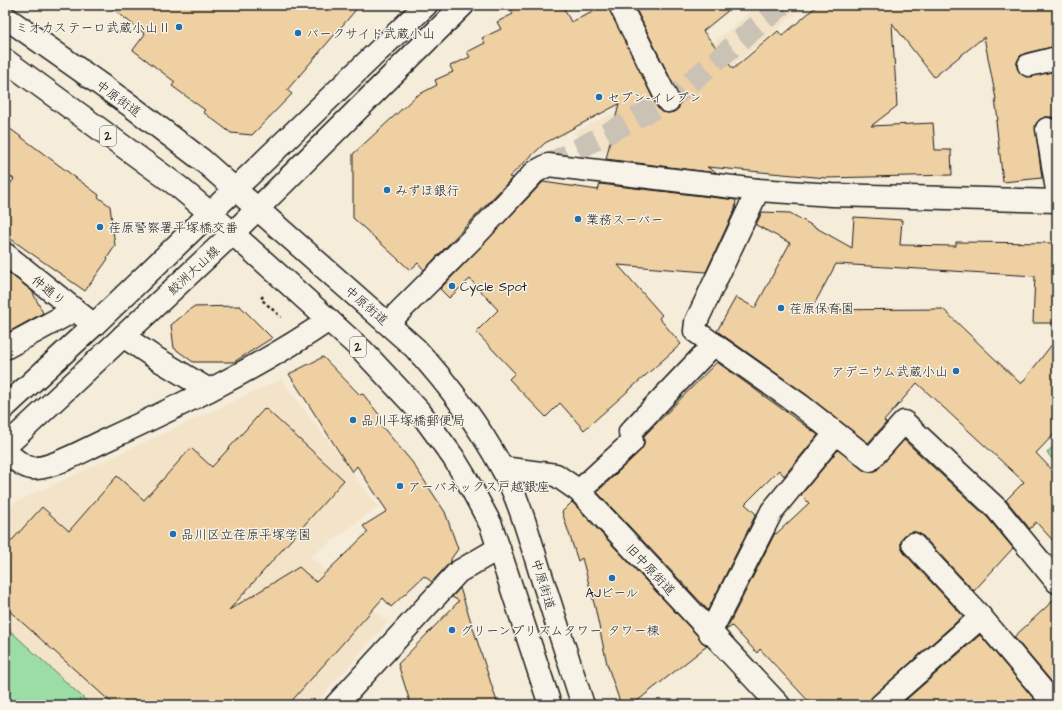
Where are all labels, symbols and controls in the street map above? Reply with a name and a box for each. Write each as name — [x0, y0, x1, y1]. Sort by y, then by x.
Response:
place label: ミオカステーロ武蔵小山Ⅱ — [15, 19, 171, 37]
marker: ミオカステーロ武蔵小山Ⅱ — [174, 22, 184, 32]
place label: パークサイド武蔵小山 — [306, 25, 435, 43]
marker: パークサイド武蔵小山 — [293, 28, 303, 38]
street label: 中原街道 — [92, 76, 145, 121]
place label: セブン-イレブン — [607, 89, 702, 107]
marker: セブン-イレブン — [594, 92, 604, 102]
road number: 2 — [100, 126, 116, 146]
place label: みずほ銀行 — [395, 182, 459, 200]
marker: みずほ銀行 — [382, 185, 392, 195]
place label: 業務スーパー — [586, 211, 663, 229]
marker: 業務スーパー — [573, 214, 583, 224]
place label: 荏原警察署平塚橋交番 — [108, 219, 238, 237]
marker: 荏原警察署平塚橋交番 — [95, 222, 105, 232]
street label: 鮫洲大山線 — [164, 241, 224, 299]
street label: 仲通り — [28, 272, 69, 310]
place label: Cycle Spot — [460, 278, 528, 297]
marker: Cycle Spot — [447, 281, 457, 291]
street label: 中原街道 — [341, 282, 392, 330]
place label: 荏原保育園 — [789, 300, 854, 318]
marker: 荏原保育園 — [776, 303, 786, 313]
road number: 2 — [350, 337, 366, 357]
place label: アデニウム武蔵小山 — [832, 363, 948, 381]
marker: アデニウム武蔵小山 — [951, 366, 961, 376]
place label: 品川平塚橋郵便局 — [361, 412, 465, 430]
marker: 品川平塚橋郵便局 — [348, 415, 358, 425]
place label: アーバネックス戸越銀座 — [408, 478, 550, 496]
marker: アーバネックス戸越銀座 — [395, 481, 405, 491]
place label: 品川区立荏原平塚学園 — [181, 526, 311, 544]
marker: 品川区立荏原平塚学園 — [168, 529, 178, 539]
street label: 旧中原街道 — [622, 540, 679, 600]
street label: 中原街道 — [527, 557, 559, 612]
marker: AJビール — [607, 573, 617, 583]
place label: AJビール — [586, 584, 638, 602]
place label: グリーンプリズムタワー タワー棟 — [460, 622, 659, 640]
marker: グリーンプリズムタワー タワー棟 — [447, 625, 457, 635]

